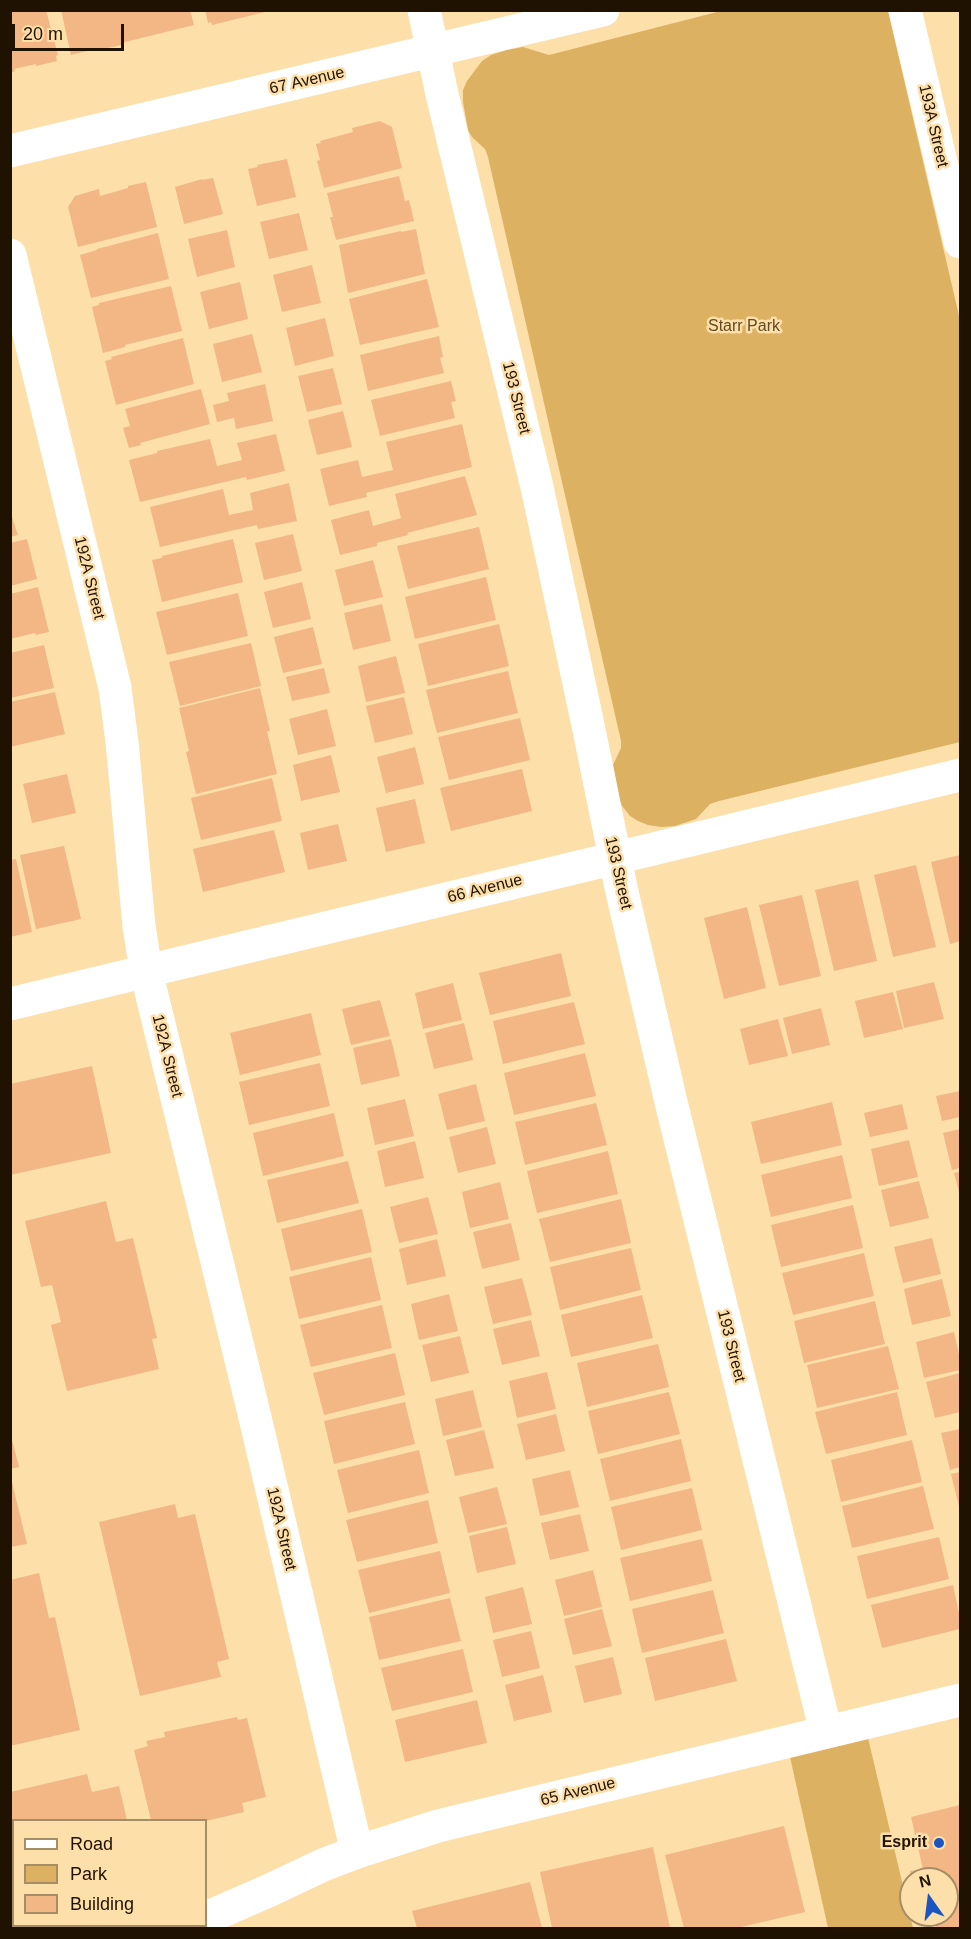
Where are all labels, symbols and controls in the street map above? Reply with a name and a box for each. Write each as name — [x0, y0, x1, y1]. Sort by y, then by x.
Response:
scale bar — [15, 12, 128, 50]
text: 20 m — [23, 24, 63, 44]
street label: 67 Avenue — [268, 63, 346, 99]
street label: 193A Street — [914, 83, 952, 169]
park label: Starr Park — [708, 317, 780, 337]
street label: 193 Street — [498, 360, 534, 436]
street label: 192A Street — [69, 535, 109, 621]
street label: 193 Street — [600, 835, 636, 911]
street label: 66 Avenue — [446, 870, 524, 908]
street label: 192A Street — [147, 1013, 187, 1099]
street label: 193 Street — [713, 1308, 749, 1384]
street label: 192A Street — [262, 1486, 300, 1572]
street label: 65 Avenue — [539, 1773, 617, 1811]
legend — [12, 1819, 207, 1927]
place label: Esprit — [882, 1833, 927, 1853]
text: Road — [70, 1834, 113, 1854]
marker: Esprit — [932, 1836, 946, 1850]
text: Park — [70, 1864, 107, 1884]
north arrow — [899, 1867, 959, 1927]
text: N — [917, 1871, 933, 1891]
text: Building — [70, 1894, 134, 1914]

